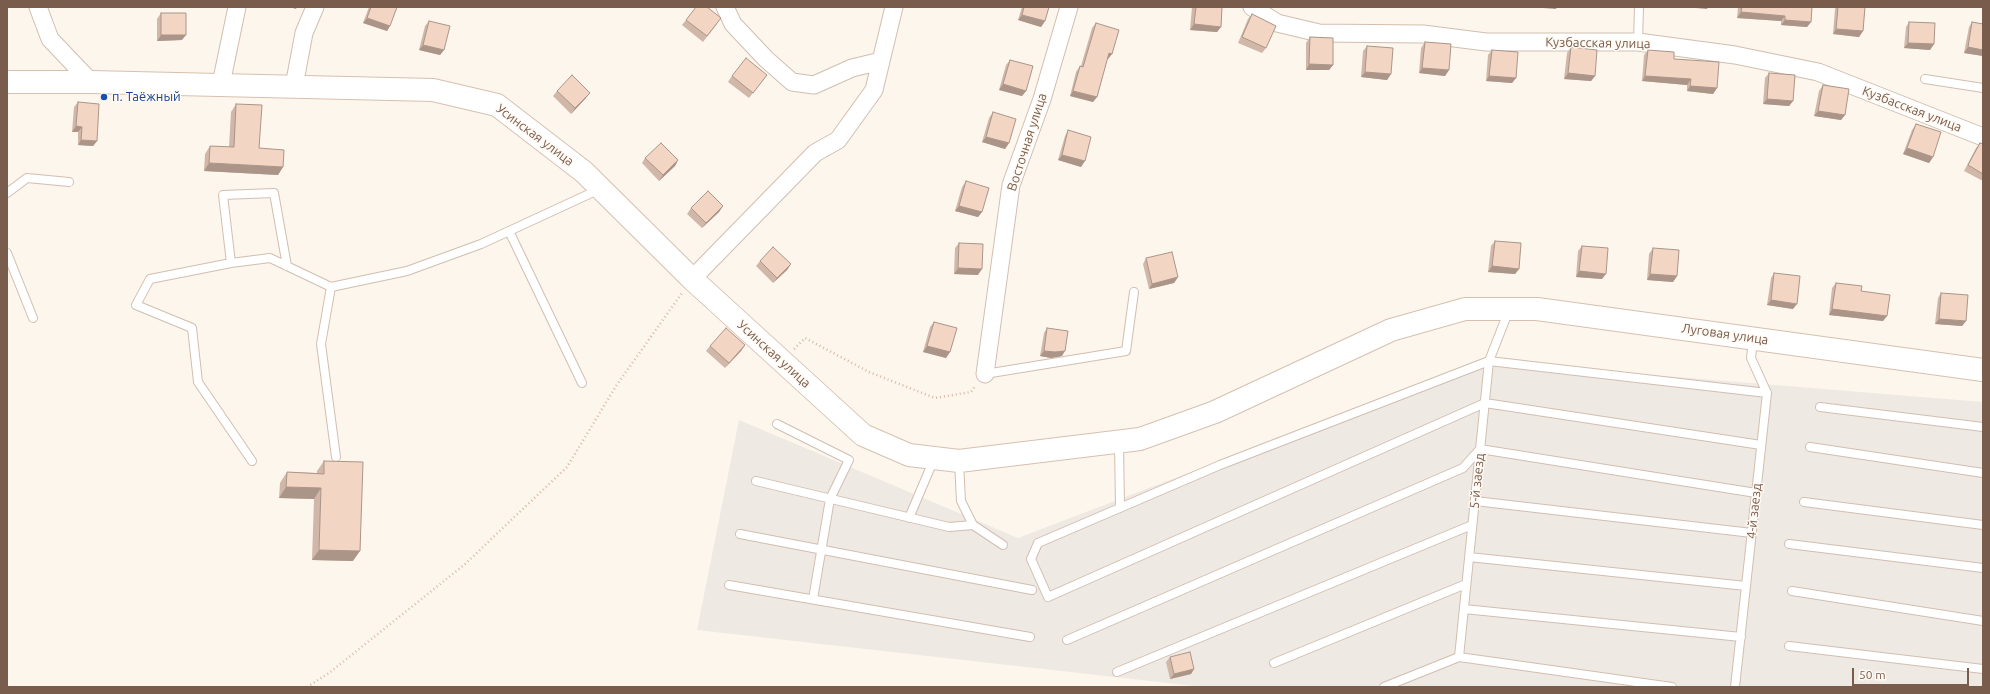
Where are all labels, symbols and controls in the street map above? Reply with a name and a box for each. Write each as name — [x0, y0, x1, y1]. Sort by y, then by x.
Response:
street label: Кузбасская улица — [1545, 34, 1651, 52]
street label: Кузбасская улица — [1860, 83, 1964, 135]
place label: п. Таёжный — [112, 89, 181, 105]
street label: Восточная улица — [1004, 91, 1050, 193]
marker: п. Таёжный — [99, 92, 109, 102]
street label: Усинская улица — [493, 101, 577, 169]
street label: Усинская улица — [734, 317, 814, 391]
street label: Луговая улица — [1681, 320, 1769, 348]
street label: 5-й заезд — [1466, 452, 1488, 510]
street label: 4-й заезд — [1743, 482, 1765, 540]
scale bar — [1854, 660, 1971, 686]
text: 50 m — [1859, 668, 1886, 681]

